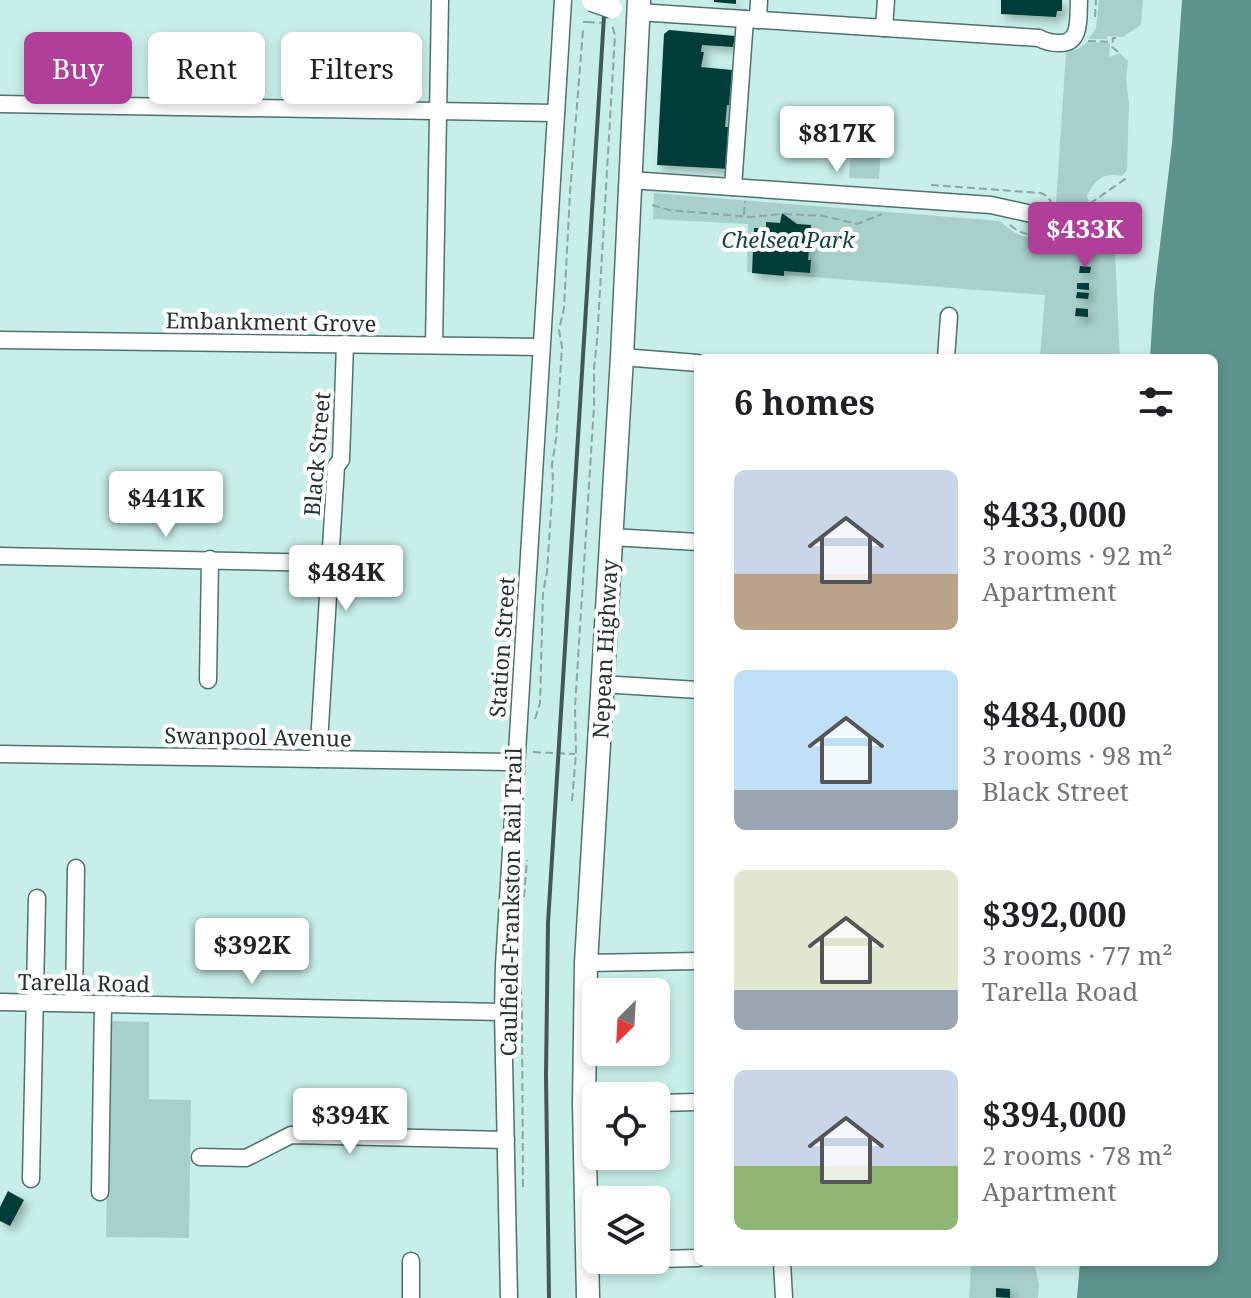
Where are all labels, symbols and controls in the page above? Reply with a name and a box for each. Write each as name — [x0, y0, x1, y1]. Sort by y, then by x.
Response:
chip: Buy — [24, 32, 132, 104]
chip: Rent — [148, 32, 265, 104]
chip: Filters — [281, 32, 422, 104]
pin: $817K — [781, 106, 893, 174]
text: $817K — [798, 114, 876, 150]
pin: $433K — [1029, 202, 1141, 270]
text: $433K — [1046, 210, 1124, 246]
park label: Chelsea Park — [721, 224, 856, 254]
street label: Embankment Grove — [165, 304, 377, 338]
text: 6 homes — [734, 379, 875, 425]
icon: filters — [1134, 380, 1178, 424]
street label: Black Street — [296, 390, 336, 517]
pin: $441K — [110, 471, 222, 539]
text: $441K — [127, 479, 205, 515]
text: $433,000 — [982, 491, 1126, 537]
icon: home — [798, 502, 894, 598]
text: 3 rooms · 92 m² — [982, 537, 1173, 573]
pin: $484K — [290, 545, 402, 613]
text: $484K — [307, 553, 385, 589]
street label: Nepean Highway — [584, 558, 624, 740]
text: Apartment — [982, 573, 1117, 609]
street label: Station Street — [481, 575, 521, 718]
text: $484,000 — [982, 691, 1126, 737]
icon: home — [798, 702, 894, 798]
street label: Swanpool Avenue — [164, 719, 352, 753]
text: 3 rooms · 98 m² — [982, 737, 1173, 773]
street label: Caulfield-Frankston Rail Trail — [492, 747, 528, 1057]
text: Black Street — [982, 773, 1129, 809]
text: $392,000 — [982, 891, 1126, 937]
icon: home — [798, 902, 894, 998]
pin: $392K — [196, 918, 308, 986]
text: $392K — [213, 926, 291, 962]
text: 3 rooms · 77 m² — [982, 937, 1173, 973]
street label: Tarella Road — [18, 966, 151, 998]
text: Tarella Road — [982, 973, 1138, 1009]
north arrow — [582, 978, 670, 1066]
map controls — [582, 978, 670, 1274]
button: locate — [582, 1082, 670, 1170]
pin: $394K — [294, 1088, 406, 1156]
text: $394,000 — [982, 1091, 1126, 1137]
text: $394K — [311, 1096, 389, 1132]
icon: home — [798, 1102, 894, 1198]
text: 2 rooms · 78 m² — [982, 1137, 1173, 1173]
text: Apartment — [982, 1173, 1117, 1209]
button: layers — [582, 1186, 670, 1274]

